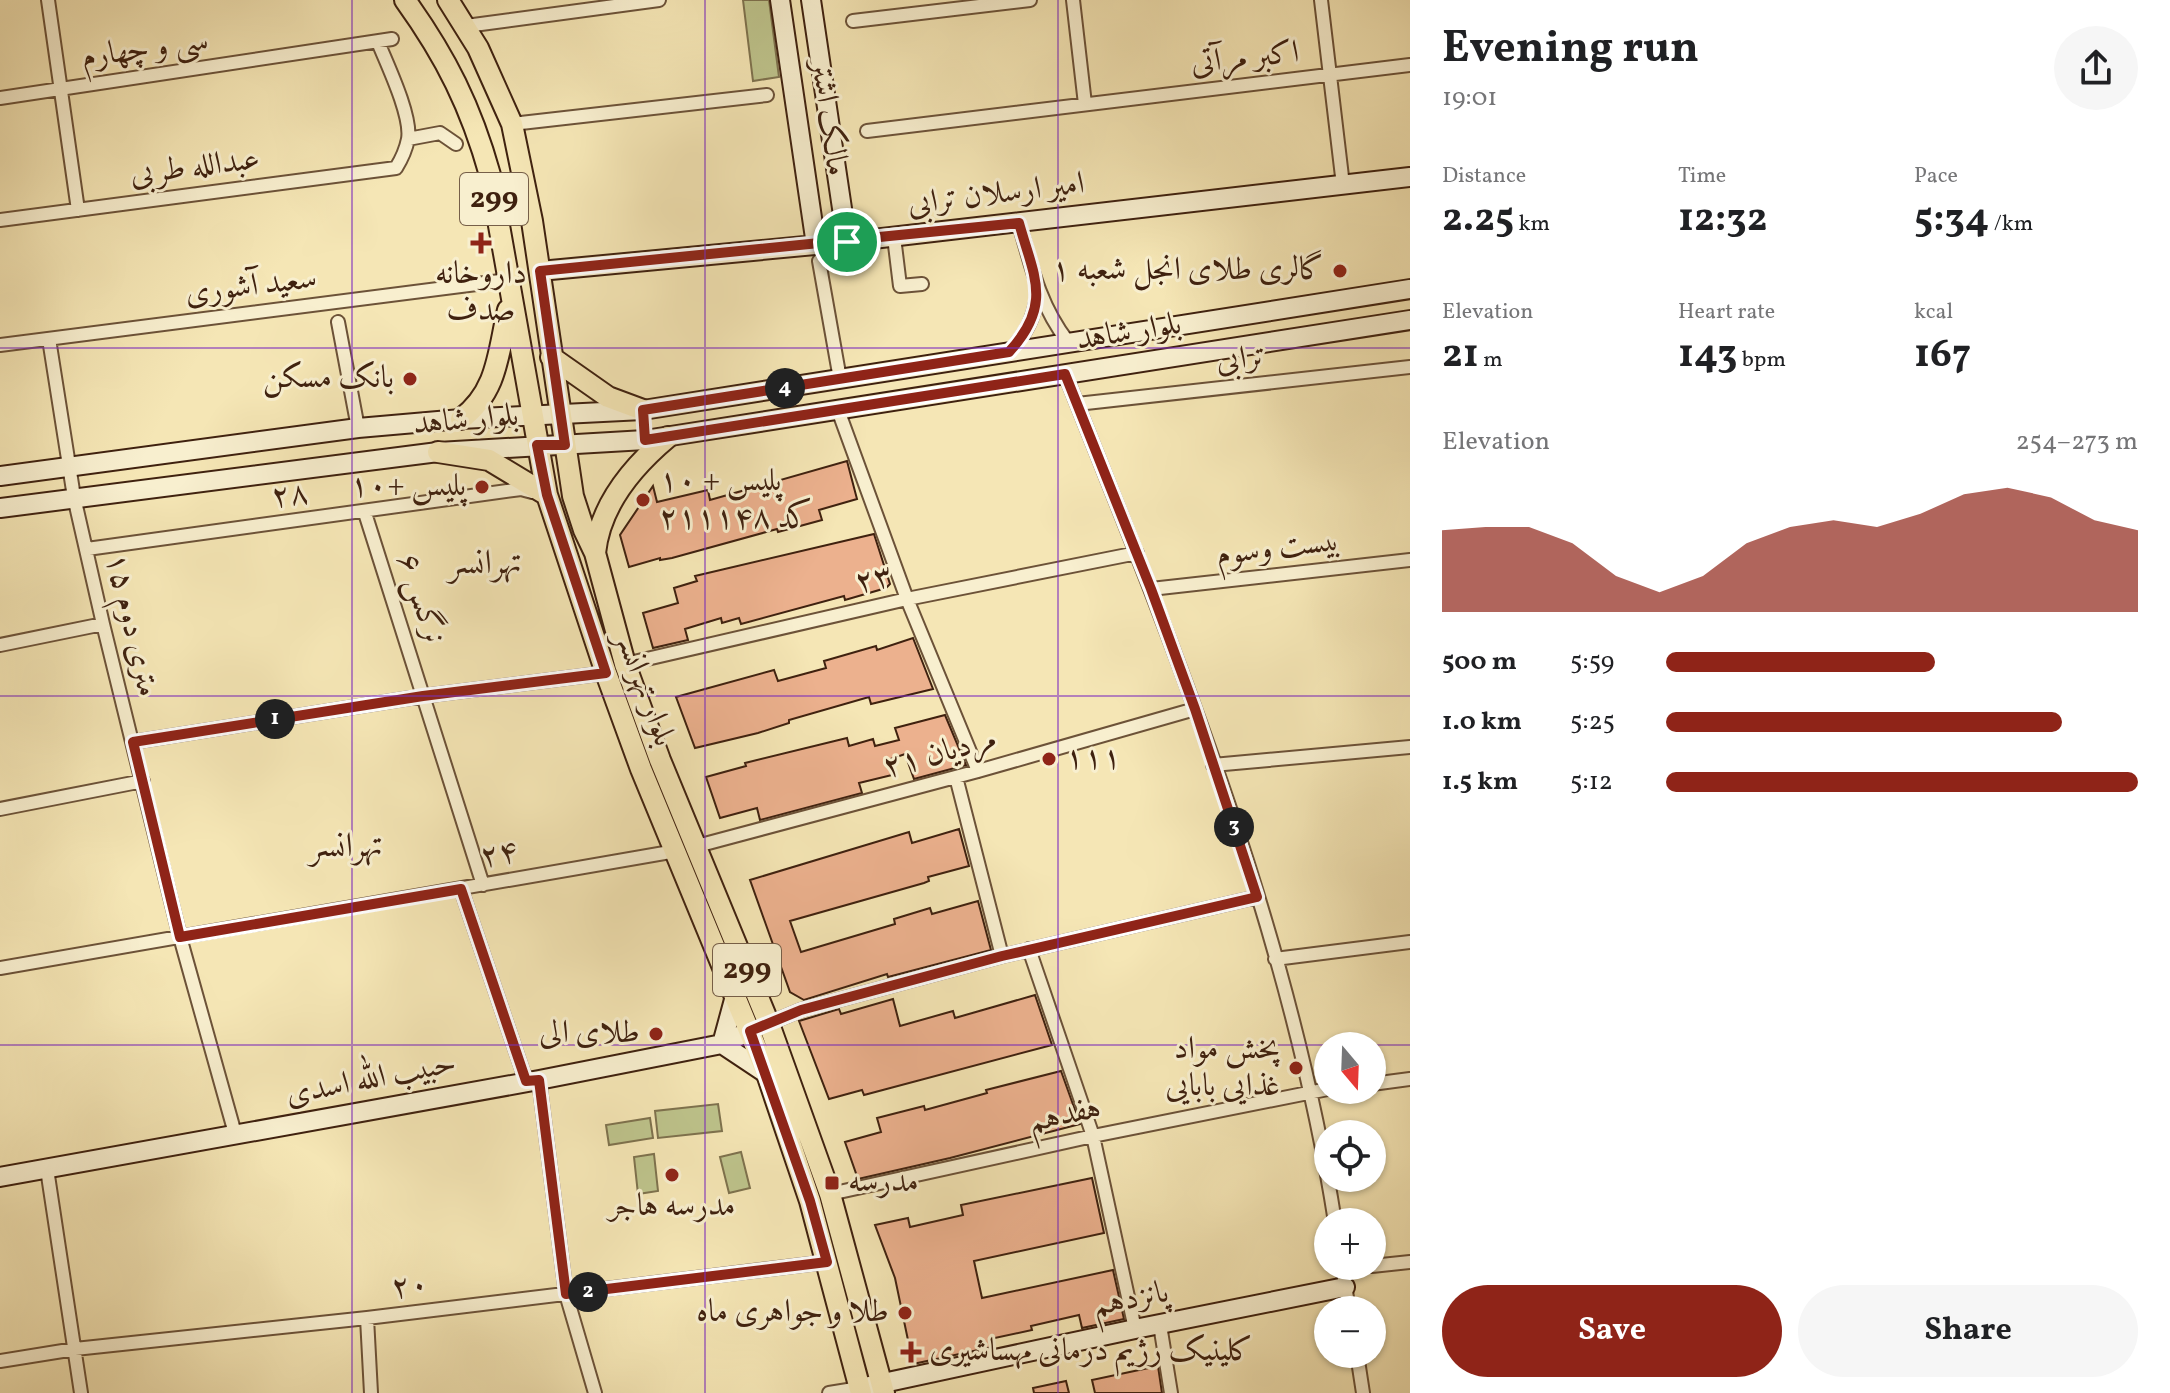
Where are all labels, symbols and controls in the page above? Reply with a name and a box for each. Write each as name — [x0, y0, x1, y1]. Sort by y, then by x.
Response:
street label: سی و چهارم — [79, 19, 212, 84]
text: Evening run — [1442, 19, 1699, 80]
button: share — [2054, 26, 2138, 110]
street label: اکبر مرآتی — [1189, 31, 1301, 87]
street label: مالک اشتر — [798, 54, 858, 179]
text: 19:01 — [1442, 80, 1497, 116]
street label: عبدالله طربی — [128, 138, 262, 198]
text: Distance — [1442, 161, 1526, 192]
text: Time — [1678, 161, 1726, 192]
text: Pace — [1914, 161, 1958, 192]
street label: امیر ارسلان ترابی — [905, 162, 1087, 228]
road number: 299 — [460, 173, 528, 225]
text: 2.25 — [1442, 192, 1514, 248]
text: 12:32 — [1678, 192, 1767, 248]
text: 5:34 — [1914, 192, 1989, 248]
pin — [813, 208, 881, 276]
text: km — [1514, 209, 1550, 240]
text: /km — [1989, 209, 2033, 240]
icon: arrive — [825, 220, 869, 264]
marker: داروخانه صدف — [472, 234, 490, 252]
place label: گالری طلای انجل شعبه ۱ — [1052, 249, 1324, 293]
place label: داروخانه صدف — [435, 253, 527, 334]
street label: سعید آشوری — [183, 257, 319, 317]
marker: گالری طلای انجل شعبه ۱ — [1331, 262, 1349, 280]
text: Elevation — [1442, 297, 1533, 328]
text: Heart rate — [1678, 297, 1775, 328]
text: kcal — [1914, 297, 1953, 328]
street label: بلوار شاهد — [1073, 303, 1185, 363]
text: 21 — [1442, 328, 1479, 384]
text: 143 — [1678, 328, 1737, 384]
text: 167 — [1914, 328, 1971, 384]
street label: ترابی — [1214, 336, 1268, 384]
text: m — [1479, 345, 1503, 376]
text: bpm — [1737, 345, 1786, 376]
place label: بانک مسکن — [263, 357, 394, 401]
pin: 4 — [765, 368, 805, 408]
marker: بانک مسکن — [401, 370, 419, 388]
text: 4 — [778, 372, 792, 403]
street label: بلوار شاهد — [411, 394, 521, 448]
text: Elevation — [1442, 424, 1550, 460]
text: 254–273 m — [2016, 424, 2138, 460]
place label: پلیس + ۱۰ کد ۲۱۱۱۴۸ — [659, 460, 812, 541]
place label: پلیس +۱۰ — [350, 465, 468, 509]
street label: ۲۸ — [269, 472, 311, 520]
marker: پلیس +۱۰ — [473, 478, 491, 496]
marker: پلیس + ۱۰ کد ۲۱۱۱۴۸ — [634, 491, 652, 509]
street label: بیست وسوم — [1213, 520, 1343, 581]
district label: تهرانسر — [445, 541, 522, 588]
street label: نرگس ۶ — [385, 548, 455, 650]
street label: ۱۵ متری دوم — [90, 549, 169, 702]
street label: ۲۳ — [851, 554, 897, 606]
street label: بلوار تهرانسر — [602, 623, 685, 753]
text: 500 m — [1442, 644, 1517, 680]
text: 5:59 — [1570, 644, 1614, 680]
pin: 1 — [255, 699, 295, 739]
text: 1 — [271, 703, 279, 734]
text: 1.0 km — [1442, 704, 1522, 740]
text: 5:25 — [1570, 704, 1615, 740]
street label: ۲۱ مردیان — [878, 718, 1002, 790]
place label: ۱۱۱ — [1065, 737, 1121, 781]
marker: ۱۱۱ — [1040, 750, 1058, 768]
text: 1.5 km — [1442, 764, 1518, 800]
text: 5:12 — [1570, 764, 1613, 800]
pin: 3 — [1214, 807, 1254, 847]
text: 3 — [1228, 811, 1240, 842]
district label: تهرانسر — [306, 824, 383, 871]
street label: ۲۴ — [477, 830, 521, 880]
road number: 299 — [713, 944, 781, 996]
place label: طلای الی — [539, 1012, 640, 1056]
marker: طلای الی — [647, 1025, 665, 1043]
place label: پخش مواد غذایی بابایی — [1165, 1028, 1280, 1109]
north arrow — [1314, 1032, 1386, 1104]
map controls — [1314, 1032, 1386, 1368]
street label: حبیب الله اسدی — [281, 1036, 460, 1118]
marker: پخش مواد غذایی بابایی — [1287, 1059, 1305, 1077]
street label: هفدهم — [1025, 1087, 1106, 1150]
button: locate — [1314, 1120, 1386, 1192]
place label: مدرسه — [848, 1161, 919, 1205]
marker: مدرسه هاجر — [663, 1166, 681, 1184]
marker: مدرسه — [823, 1174, 841, 1192]
place label: مدرسه هاجر — [606, 1185, 735, 1229]
button: + — [1314, 1208, 1386, 1280]
street label: ۲۰ — [389, 1263, 431, 1311]
street label: پانزدهم — [1089, 1271, 1176, 1334]
pin: 2 — [568, 1272, 608, 1312]
text: 2 — [582, 1276, 594, 1307]
button: Save — [1442, 1285, 1782, 1377]
button: Share — [1798, 1285, 2138, 1377]
place label: طلا و جواهری ماه — [696, 1291, 889, 1335]
button: − — [1314, 1296, 1386, 1368]
marker: طلا و جواهری ماه — [896, 1304, 914, 1322]
place label: کلینیک رژیم درمانی مهساشیری — [929, 1330, 1253, 1377]
marker: کلینیک رژیم درمانی مهساشیری — [900, 1341, 922, 1363]

